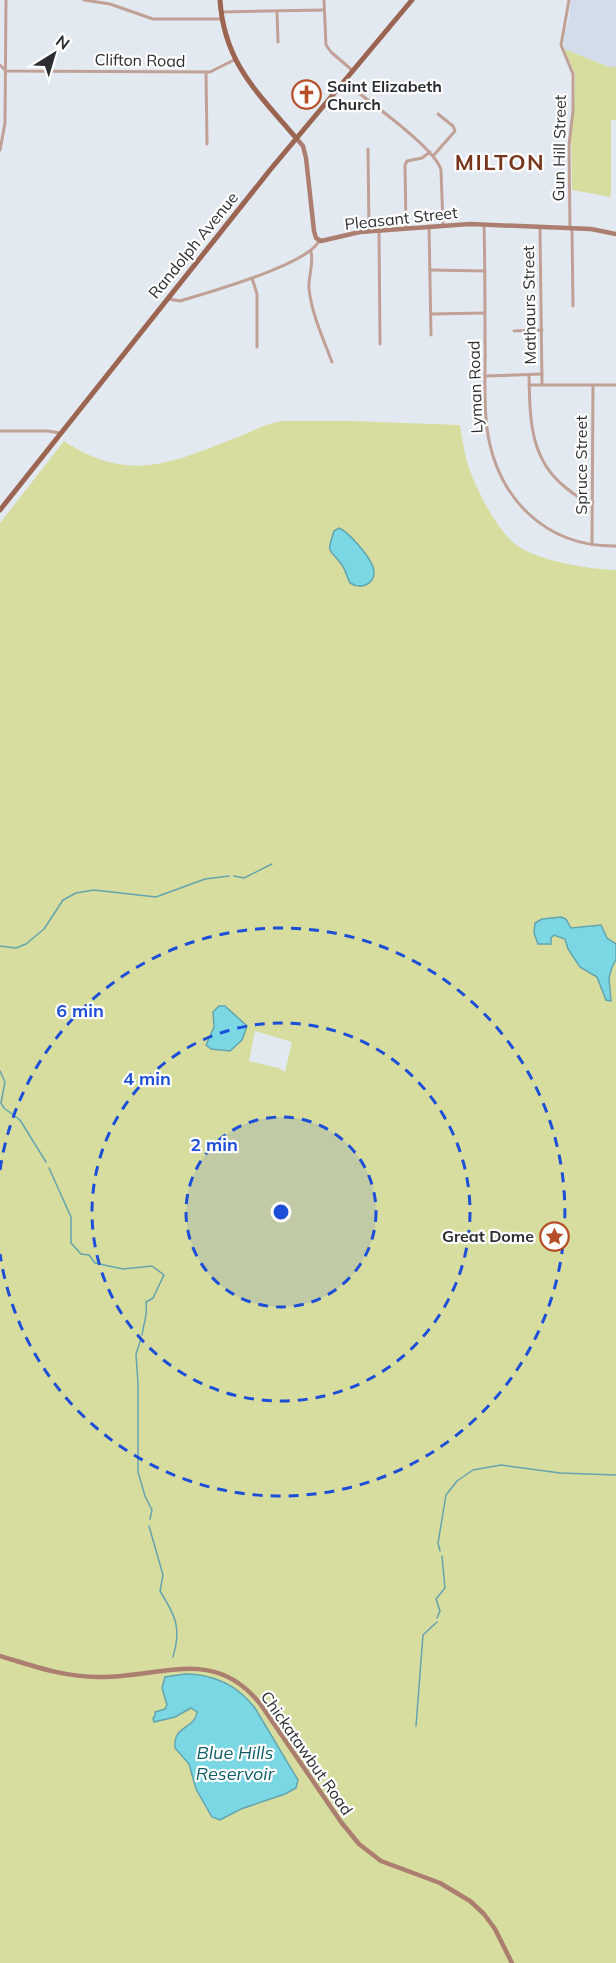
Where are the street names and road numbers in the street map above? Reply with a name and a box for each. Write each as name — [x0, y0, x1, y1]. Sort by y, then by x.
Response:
street label: Clifton Road — [94, 49, 186, 71]
street label: Gun Hill Street — [548, 94, 570, 201]
street label: Randolph Avenue — [144, 188, 242, 302]
street label: Pleasant Street — [344, 202, 459, 234]
street label: Mathaurs Street — [518, 245, 540, 365]
street label: Lyman Road — [463, 340, 487, 434]
street label: Spruce Street — [571, 415, 591, 515]
street label: Chickatawbut Road — [257, 1687, 357, 1819]

